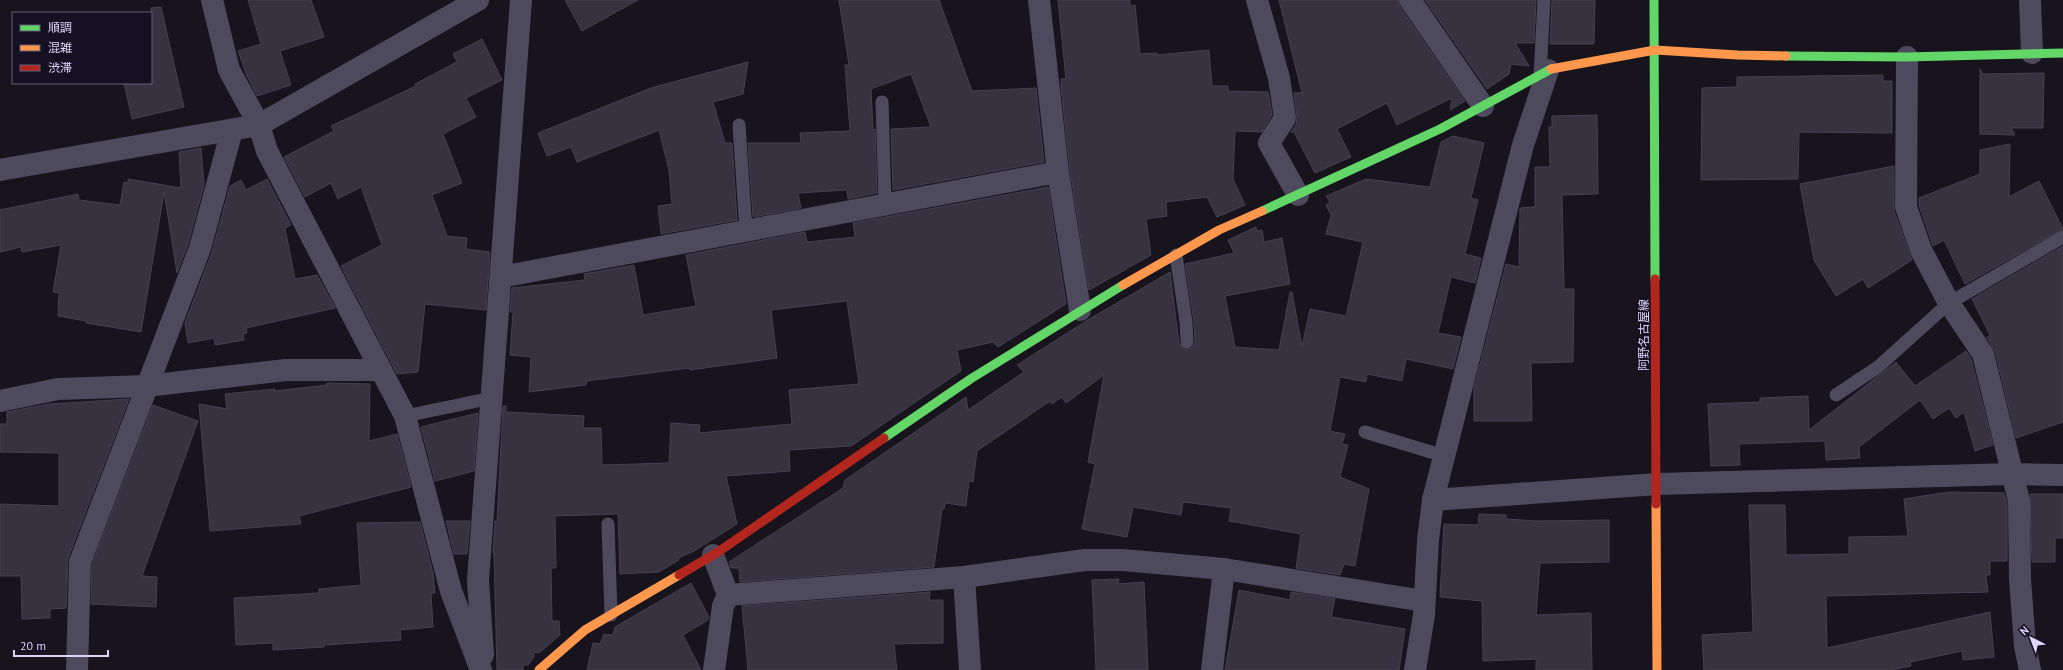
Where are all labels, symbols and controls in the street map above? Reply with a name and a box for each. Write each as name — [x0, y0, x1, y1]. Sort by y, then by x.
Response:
legend — [12, 12, 152, 84]
text: 順調 — [48, 20, 72, 35]
text: 混雑 — [48, 40, 72, 55]
text: 渋滞 — [48, 60, 72, 75]
street label: 阿野名古屋線 — [1636, 299, 1651, 371]
north arrow — [2011, 618, 2051, 658]
text: N — [2017, 623, 2032, 638]
scale bar — [14, 632, 108, 658]
text: 20 m — [20, 638, 46, 653]

